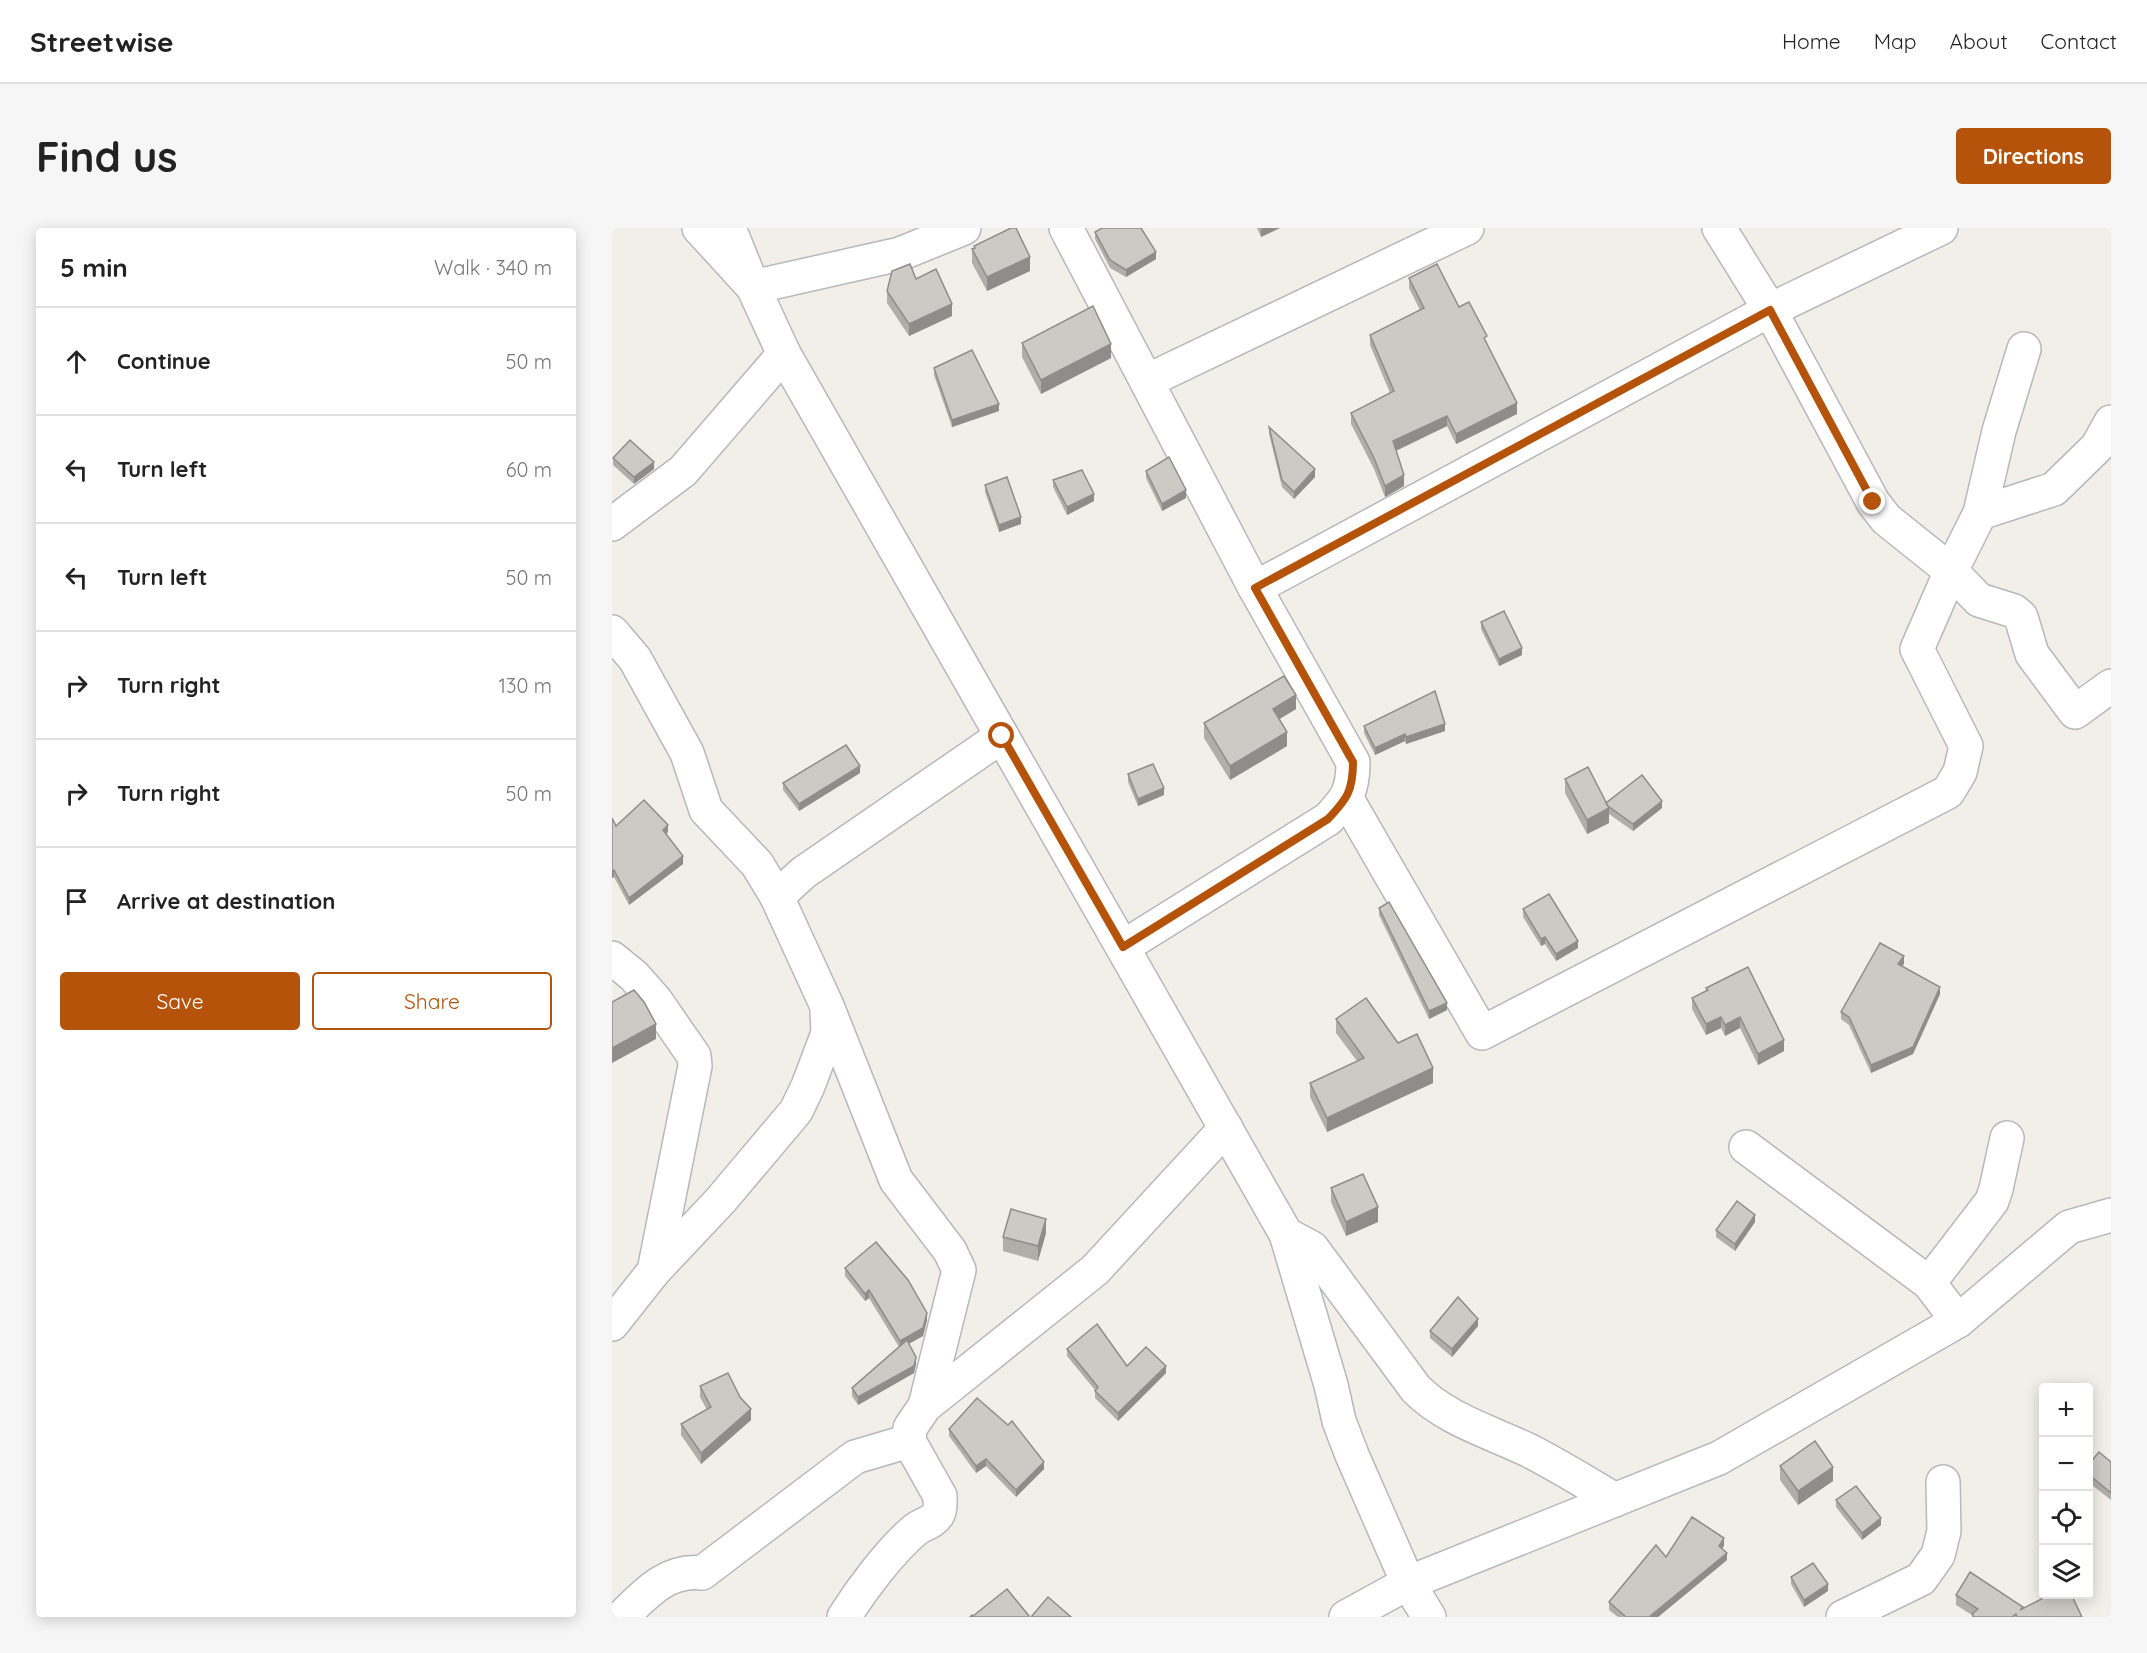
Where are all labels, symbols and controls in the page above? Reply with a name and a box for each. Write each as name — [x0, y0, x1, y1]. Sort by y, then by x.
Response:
text: Streetwise — [30, 24, 173, 59]
text: Home — [1782, 28, 1841, 54]
text: Map — [1874, 28, 1917, 54]
text: About — [1950, 28, 2008, 54]
text: Contact — [2041, 28, 2117, 54]
button: Directions — [1956, 128, 2111, 184]
text: Find us — [36, 130, 178, 183]
text: 5 min — [60, 251, 128, 284]
text: Walk · 340 m — [434, 255, 552, 280]
icon: ahead — [60, 345, 93, 378]
text: Continue — [117, 347, 211, 375]
text: 50 m — [506, 349, 552, 374]
icon: left — [60, 453, 93, 486]
text: Turn left — [117, 455, 207, 483]
text: 60 m — [506, 457, 552, 482]
route end — [1859, 488, 1885, 514]
icon: left — [60, 561, 93, 594]
text: Turn left — [117, 563, 207, 591]
text: 50 m — [506, 565, 552, 590]
icon: right — [60, 669, 93, 702]
text: Turn right — [117, 671, 221, 699]
text: 130 m — [499, 673, 552, 698]
route start — [988, 722, 1014, 748]
icon: right — [60, 777, 93, 810]
text: Turn right — [117, 779, 221, 807]
text: 50 m — [506, 781, 552, 806]
icon: arrive — [60, 885, 93, 918]
text: Arrive at destination — [117, 887, 335, 915]
button: Save — [60, 972, 300, 1030]
button: Share — [312, 972, 552, 1030]
map controls — [2039, 1383, 2093, 1599]
button: + — [2039, 1383, 2093, 1437]
button: − — [2039, 1437, 2093, 1491]
button: locate — [2039, 1491, 2093, 1545]
button: layers — [2039, 1545, 2093, 1599]

